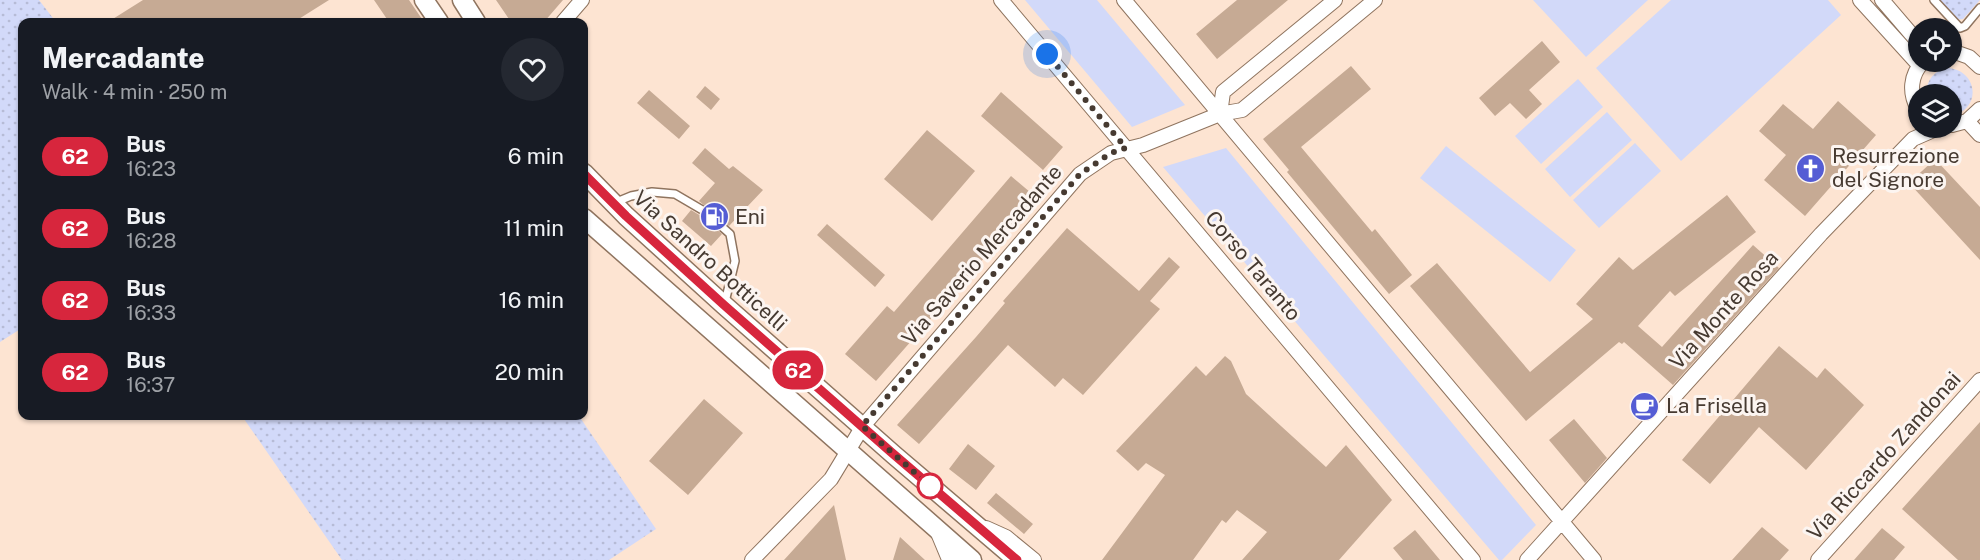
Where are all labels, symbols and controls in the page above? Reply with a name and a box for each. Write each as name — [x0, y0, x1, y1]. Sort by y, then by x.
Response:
map controls — [1908, 18, 1962, 138]
button: locate — [1908, 18, 1962, 72]
button: heart — [501, 38, 564, 101]
your location — [1032, 39, 1062, 69]
text: Mercadante — [42, 41, 204, 74]
text: Walk · 4 min · 250 m — [42, 80, 227, 104]
button: layers — [1908, 84, 1962, 138]
text: Bus — [126, 131, 166, 157]
text: 6 min — [508, 143, 564, 169]
place label: Resurrezione del Signore — [1832, 143, 1960, 192]
text: 62 — [61, 144, 89, 169]
church icon: Resurrezione del Signore — [1795, 152, 1827, 184]
text: 16:23 — [126, 157, 176, 181]
street label: Via Saverio Mercadante — [897, 159, 1067, 350]
street label: Via Sandro Botticelli — [628, 185, 792, 336]
fuel station icon: Eni — [698, 201, 730, 233]
text: Bus — [126, 203, 166, 229]
place label: Eni — [735, 204, 765, 229]
street label: Corso Taranto — [1200, 206, 1307, 326]
text: 11 min — [503, 215, 564, 241]
text: 62 — [61, 216, 89, 241]
text: 16:28 — [126, 229, 176, 253]
street label: Via Monte Rosa — [1664, 245, 1783, 374]
text: Bus — [126, 275, 166, 301]
text: 16 min — [499, 287, 564, 313]
text: 62 — [61, 288, 89, 313]
text: 16:33 — [126, 301, 176, 325]
text: Bus — [126, 347, 166, 373]
line badge: 62 — [771, 350, 825, 389]
text: 62 — [784, 358, 812, 383]
text: 20 min — [495, 359, 564, 385]
text: 62 — [61, 360, 89, 385]
street label: Via Riccardo Zandonai — [1802, 367, 1966, 545]
text: 16:37 — [126, 373, 175, 397]
cafe icon: La Frisella — [1629, 390, 1661, 422]
place label: La Frisella — [1666, 393, 1767, 418]
unlabelled marker — [917, 473, 943, 499]

